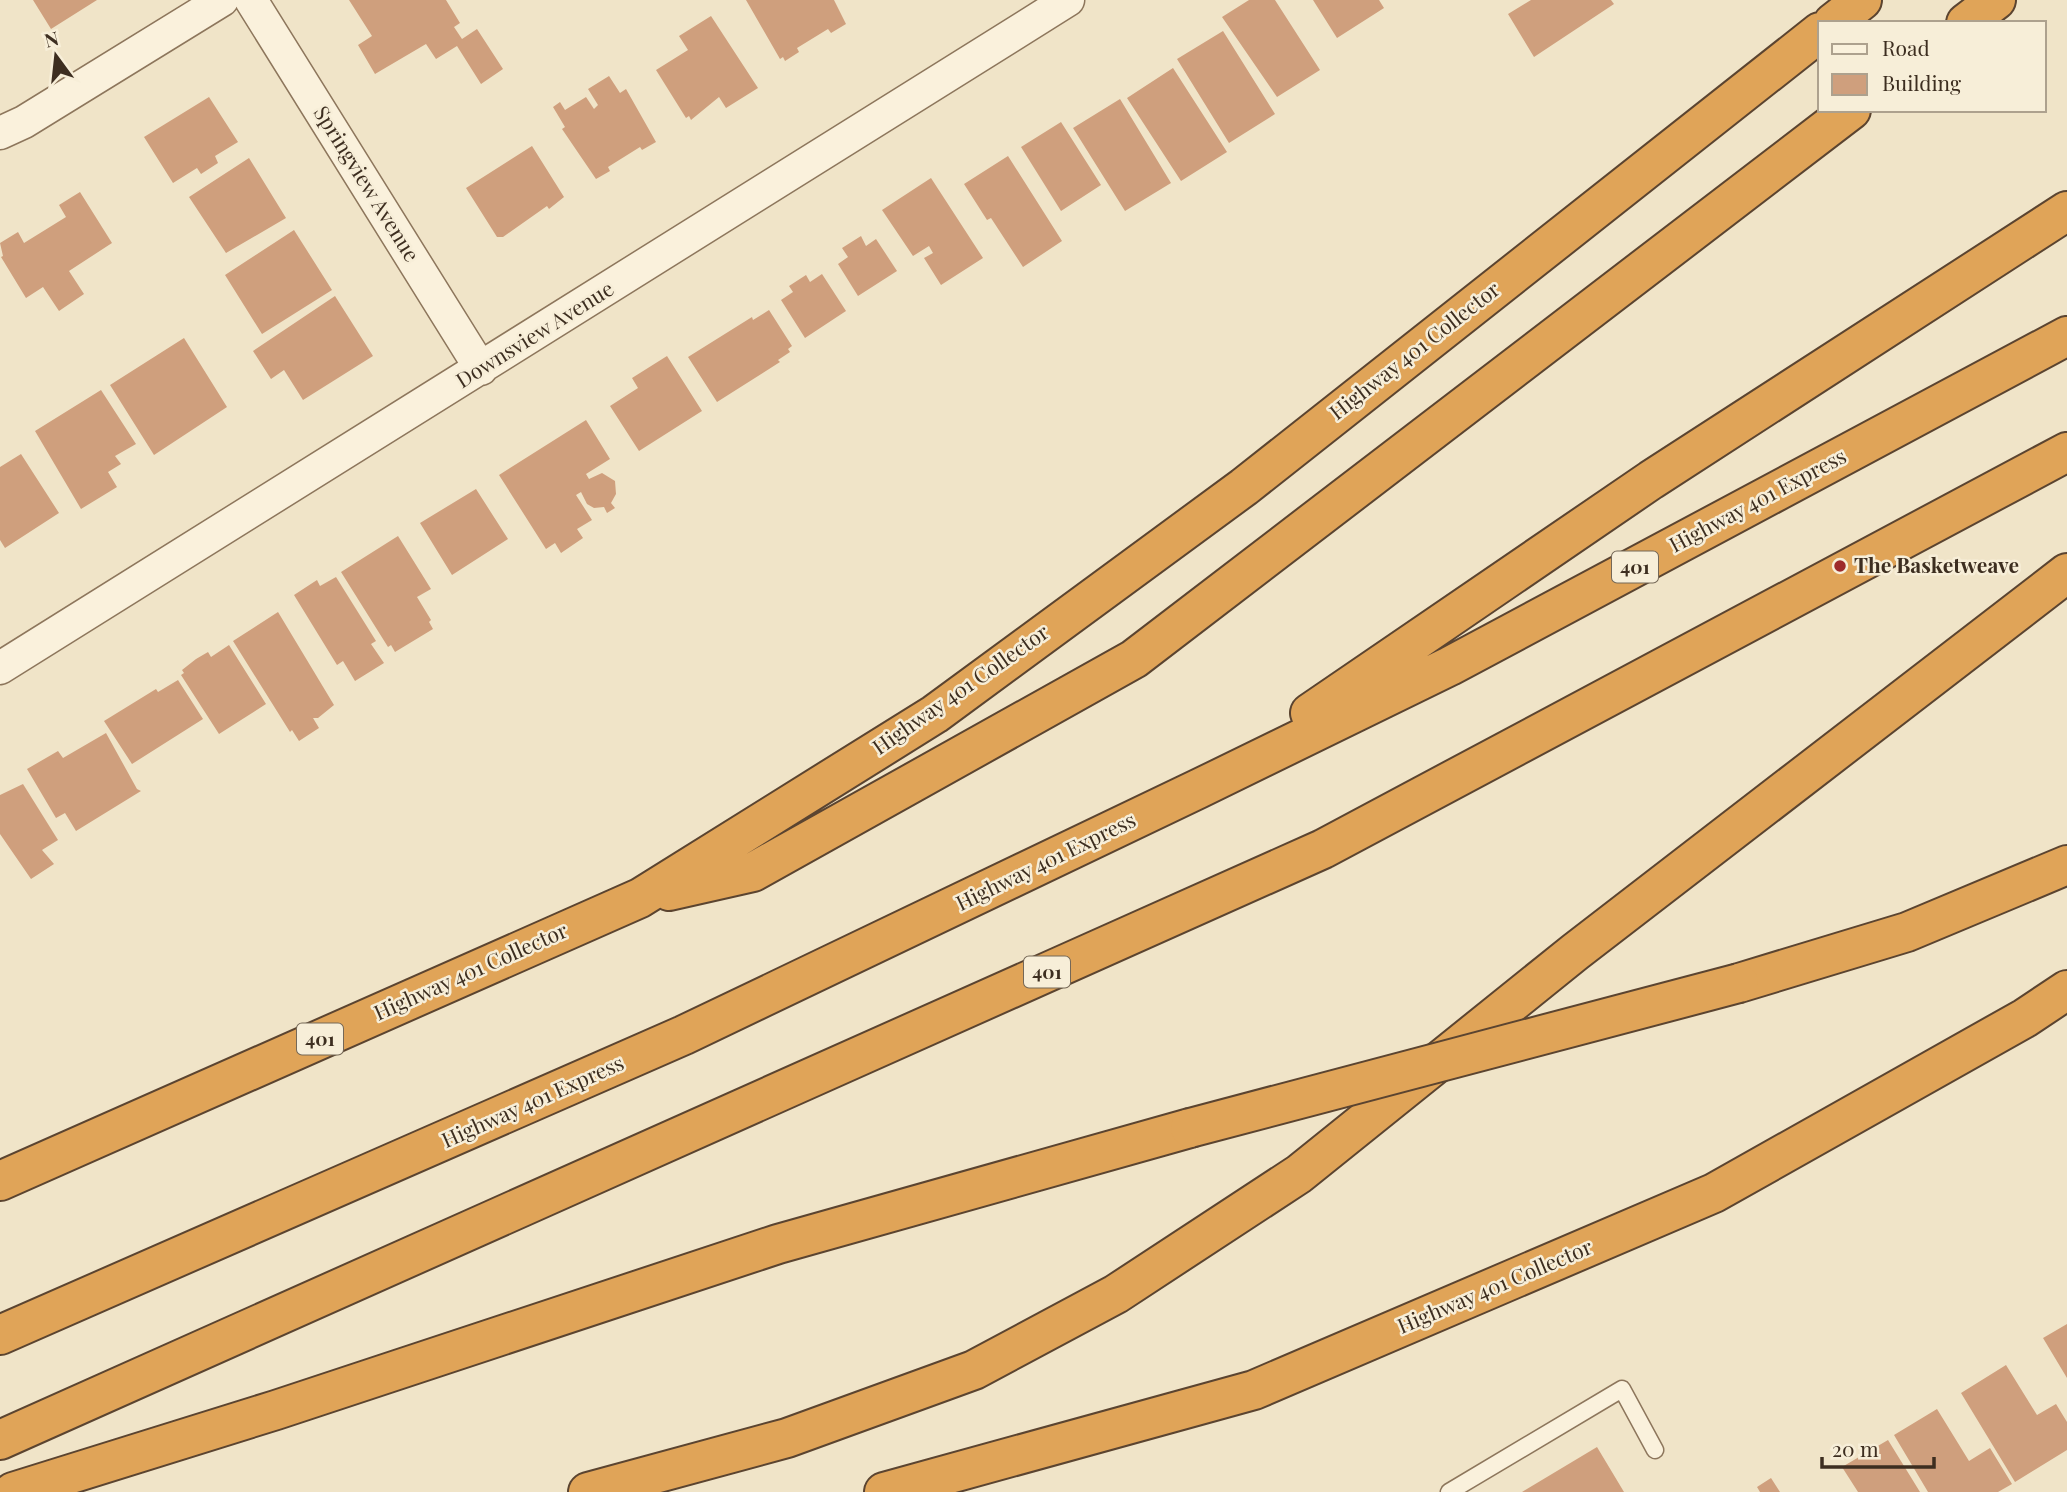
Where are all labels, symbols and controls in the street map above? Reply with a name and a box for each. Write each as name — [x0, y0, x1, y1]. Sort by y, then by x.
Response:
north arrow — [21, 21, 91, 91]
legend — [1818, 21, 2046, 112]
text: N — [41, 24, 62, 53]
text: Road — [1882, 33, 1930, 61]
text: Building — [1882, 68, 1961, 96]
street label: Springview Avenue — [308, 100, 427, 266]
street label: Downsview Avenue — [450, 273, 618, 393]
street label: Highway 401 Collector — [1323, 274, 1505, 425]
street label: Highway 401 Express — [1664, 441, 1850, 558]
place label: The Basketweave — [1854, 550, 2019, 578]
road number: 401 — [1612, 552, 1658, 582]
marker: The Basketweave — [1832, 558, 1848, 574]
street label: Highway 401 Collector — [866, 617, 1054, 760]
street label: Highway 401 Express — [951, 805, 1140, 916]
street label: Highway 401 Collector — [369, 915, 572, 1025]
road number: 401 — [1024, 956, 1070, 988]
road number: 401 — [297, 1023, 343, 1054]
street label: Highway 401 Express — [437, 1047, 628, 1153]
street label: Highway 401 Collector — [1392, 1231, 1597, 1339]
scale bar — [1822, 1426, 1934, 1470]
text: 20 m — [1832, 1434, 1879, 1462]

